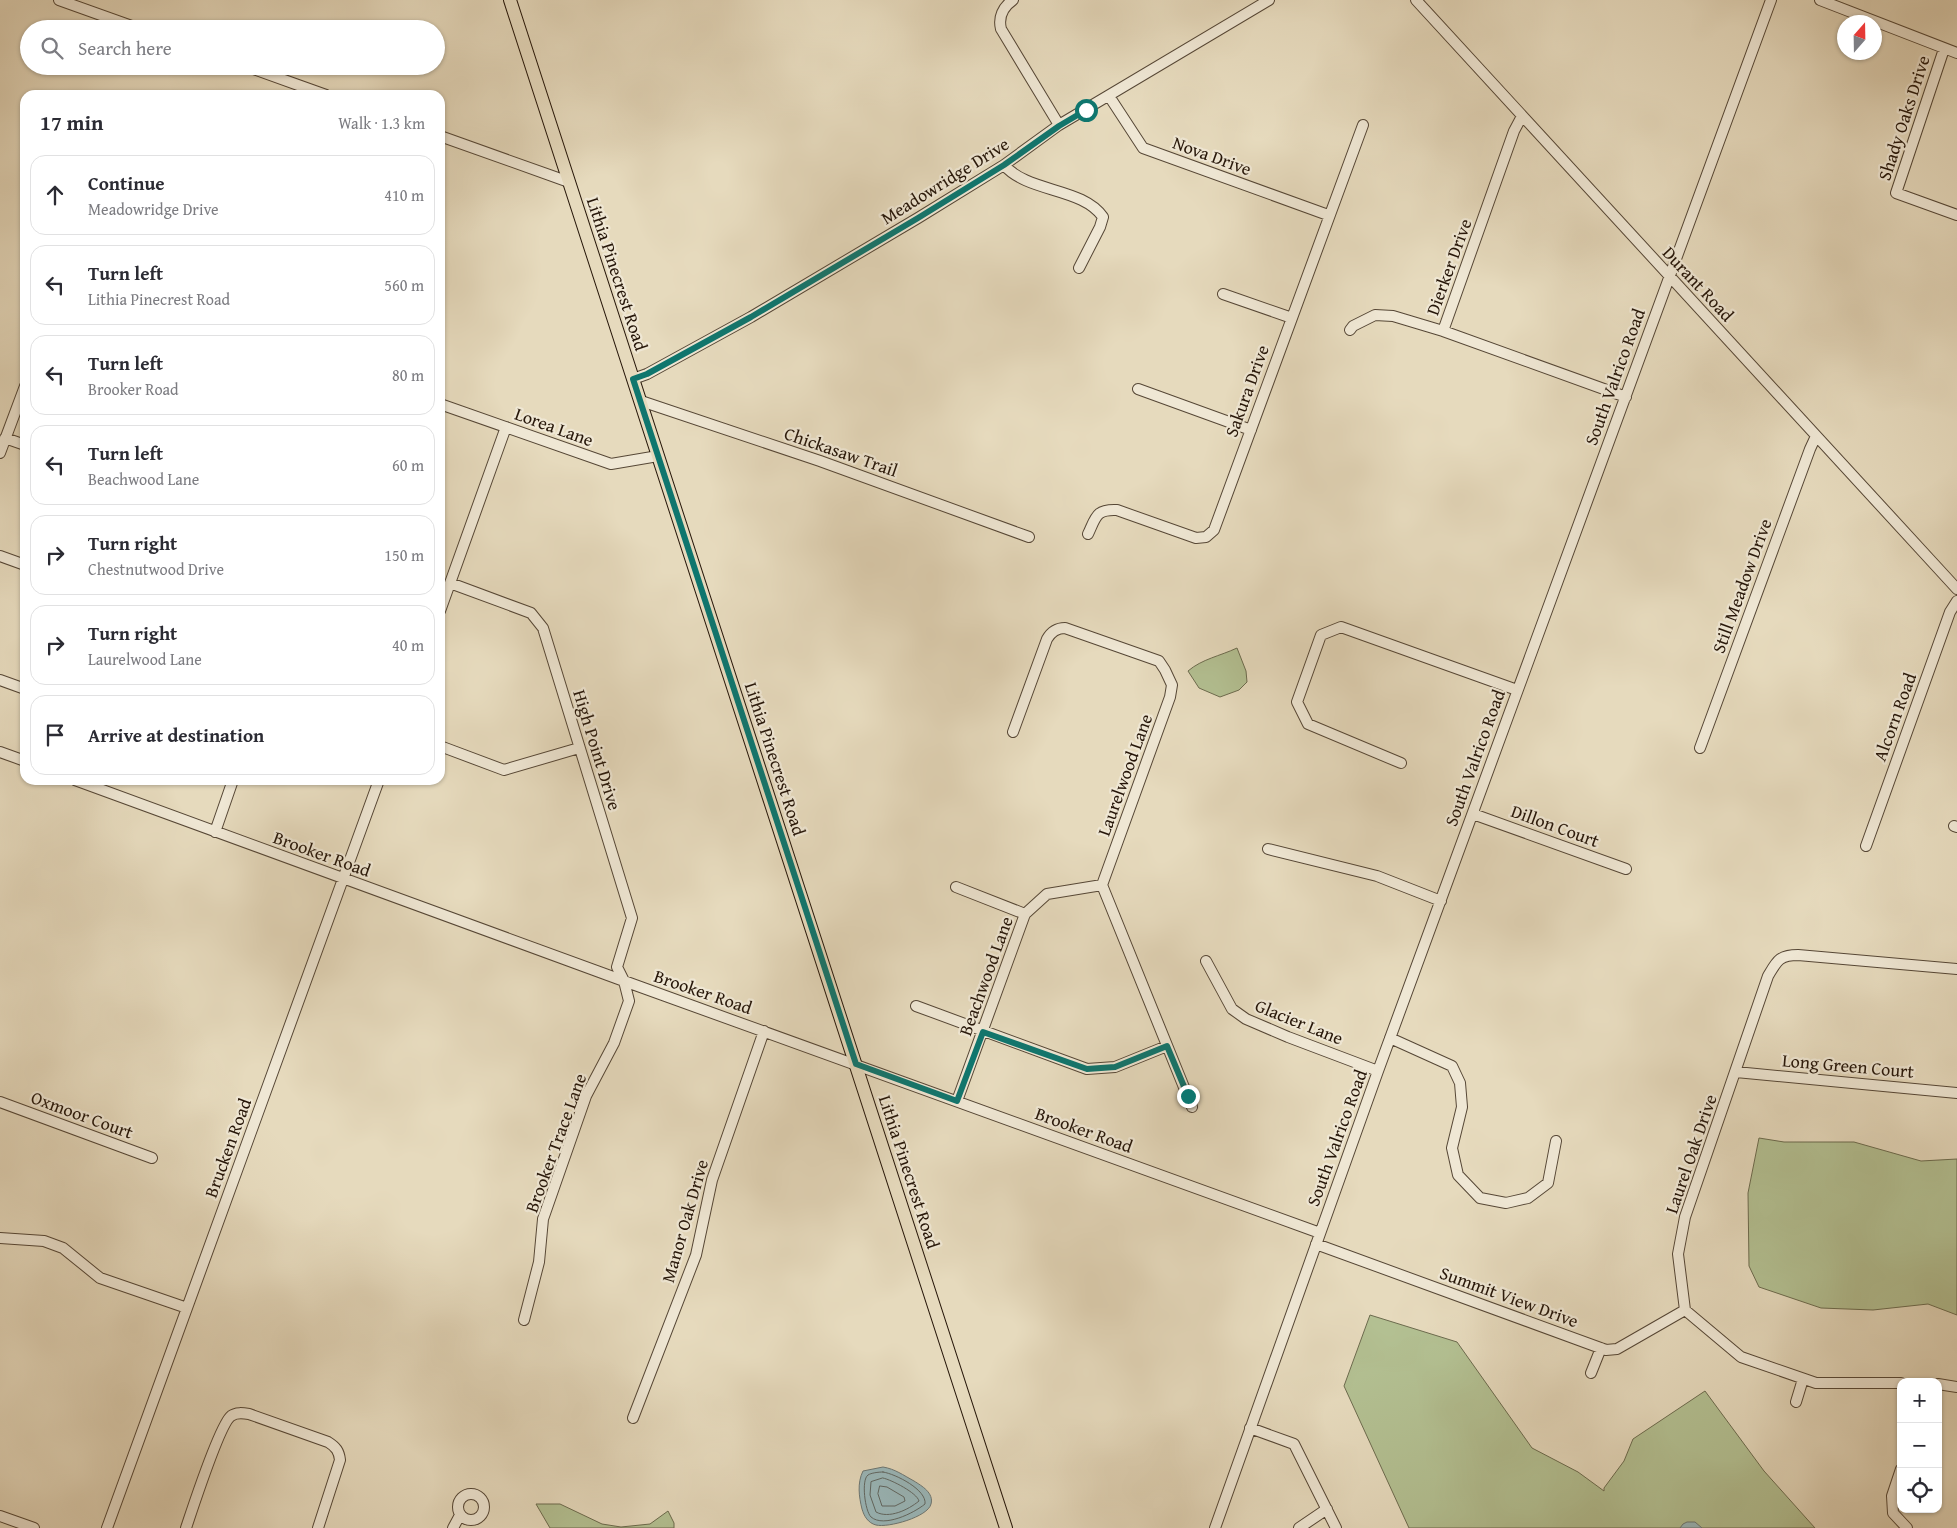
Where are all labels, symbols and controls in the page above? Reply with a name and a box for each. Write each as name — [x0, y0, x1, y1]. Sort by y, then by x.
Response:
north arrow — [1837, 15, 1882, 60]
search box — [20, 20, 445, 75]
icon: search — [38, 34, 66, 62]
text: Search here — [78, 34, 172, 62]
street label: Shady Oaks Drive — [1871, 52, 1936, 184]
route start — [1075, 99, 1098, 122]
text: 17 min — [40, 107, 103, 138]
text: Walk · 1.3 km — [338, 111, 425, 135]
street label: Nova Drive — [1169, 129, 1255, 182]
street label: Meadowridge Drive — [875, 130, 1014, 231]
text: Continue — [88, 169, 165, 197]
icon: ahead — [41, 181, 69, 209]
text: 410 m — [384, 183, 424, 207]
street label: Lithia Pinecrest Road — [580, 194, 655, 354]
text: Meadowridge Drive — [88, 197, 219, 221]
street label: Dierker Drive — [1419, 215, 1478, 319]
street label: Durant Road — [1656, 240, 1741, 328]
text: Turn left — [88, 259, 163, 287]
icon: left — [41, 271, 69, 299]
text: 560 m — [384, 273, 424, 297]
text: Lithia Pinecrest Road — [88, 287, 230, 311]
street label: South Valrico Road — [1577, 304, 1652, 449]
street label: Sakura Drive — [1217, 341, 1276, 441]
text: Turn left — [88, 349, 163, 377]
icon: left — [41, 361, 69, 389]
text: 80 m — [392, 363, 424, 387]
text: Brooker Road — [88, 377, 179, 401]
street label: Lorea Lane — [511, 400, 597, 453]
street label: Chickasaw Trail — [781, 419, 902, 484]
text: Turn left — [88, 439, 163, 467]
icon: left — [41, 451, 69, 479]
text: 60 m — [392, 453, 424, 477]
text: Beachwood Lane — [88, 467, 199, 491]
street label: Still Meadow Drive — [1705, 515, 1778, 657]
text: Turn right — [88, 529, 177, 557]
icon: right — [41, 541, 69, 569]
text: 150 m — [384, 543, 424, 567]
text: Chestnutwood Drive — [88, 557, 224, 581]
text: Turn right — [88, 619, 177, 647]
icon: right — [41, 631, 69, 659]
text: 40 m — [392, 633, 424, 657]
text: Laurelwood Lane — [88, 647, 202, 671]
street label: Alcorn Road — [1866, 668, 1923, 765]
street label: Lithia Pinecrest Road — [738, 679, 813, 839]
street label: South Valrico Road — [1437, 685, 1512, 830]
street label: High Point Drive — [566, 686, 629, 813]
street label: Laurelwood Lane — [1090, 710, 1159, 840]
icon: arrive — [41, 721, 69, 749]
text: Arrive at destination — [88, 721, 264, 749]
street label: Dillon Court — [1507, 797, 1604, 854]
street label: Brooker Road — [270, 823, 375, 884]
street label: Beachwood Lane — [951, 912, 1020, 1039]
street label: Brooker Road — [651, 962, 756, 1021]
street label: Glacier Lane — [1251, 992, 1347, 1051]
street label: Long Green Court — [1781, 1046, 1916, 1085]
street label: South Valrico Road — [1299, 1065, 1374, 1210]
street label: Brooker Trace Lane — [518, 1069, 593, 1216]
street label: Oxmoor Court — [27, 1084, 138, 1146]
route end — [1177, 1085, 1200, 1108]
street label: Laurel Oak Drive — [1657, 1091, 1724, 1217]
street label: Lithia Pinecrest Road — [872, 1092, 947, 1252]
street label: Brucken Road — [197, 1094, 258, 1201]
street label: Brooker Road — [1032, 1099, 1137, 1160]
street label: Manor Oak Drive — [654, 1156, 715, 1286]
street label: Summit View Drive — [1436, 1259, 1582, 1334]
map controls — [1897, 1378, 1942, 1513]
button: + — [1897, 1378, 1942, 1423]
button: − — [1897, 1423, 1942, 1468]
button: locate — [1897, 1468, 1942, 1513]

